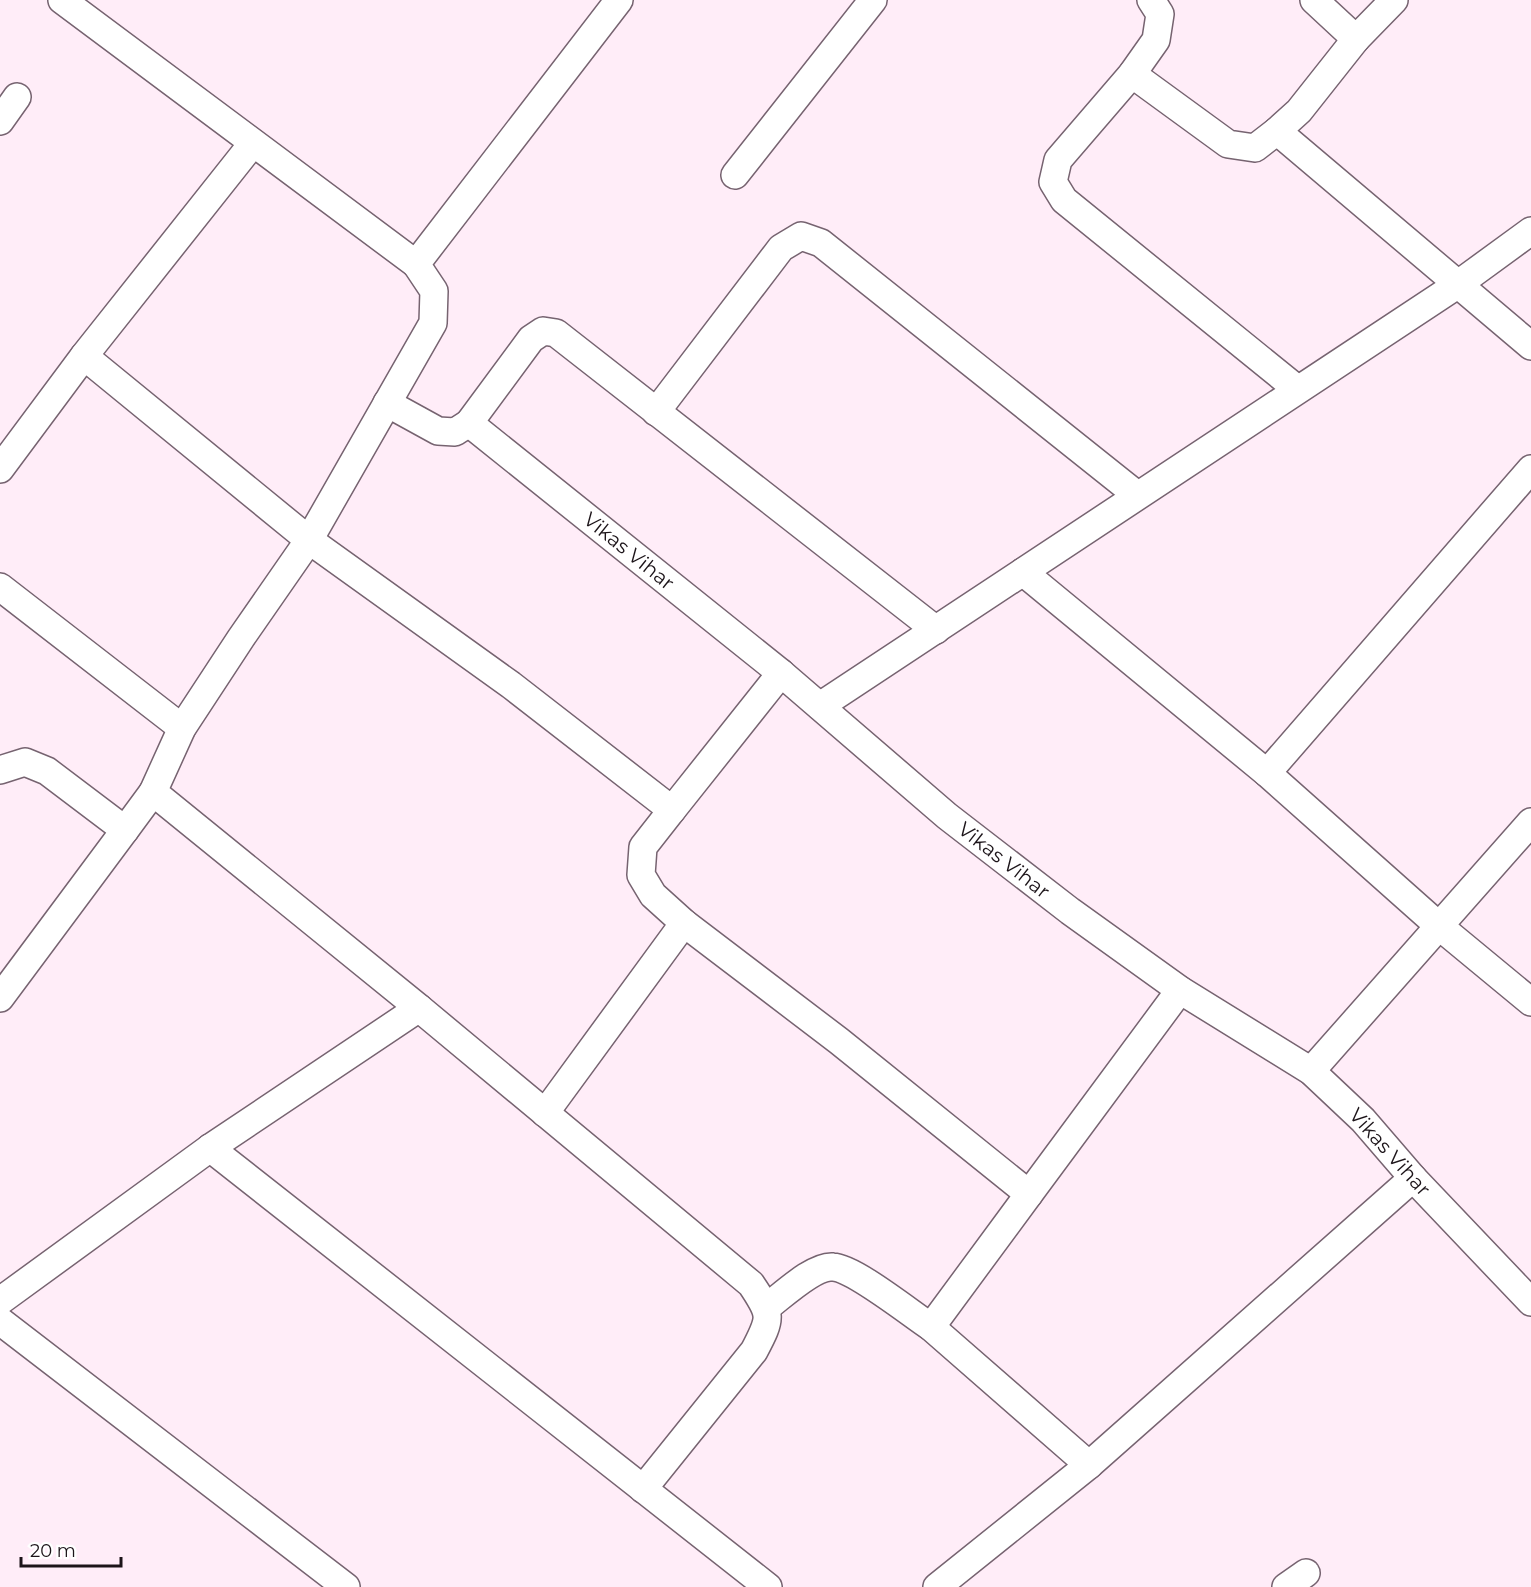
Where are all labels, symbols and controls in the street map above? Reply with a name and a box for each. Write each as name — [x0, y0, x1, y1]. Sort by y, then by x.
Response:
street label: Vikas Vihar — [579, 507, 679, 595]
street label: Vikas Vihar — [953, 817, 1055, 903]
street label: Vikas Vihar — [1344, 1103, 1436, 1201]
scale bar — [21, 1530, 122, 1568]
text: 20 m — [30, 1540, 76, 1562]

